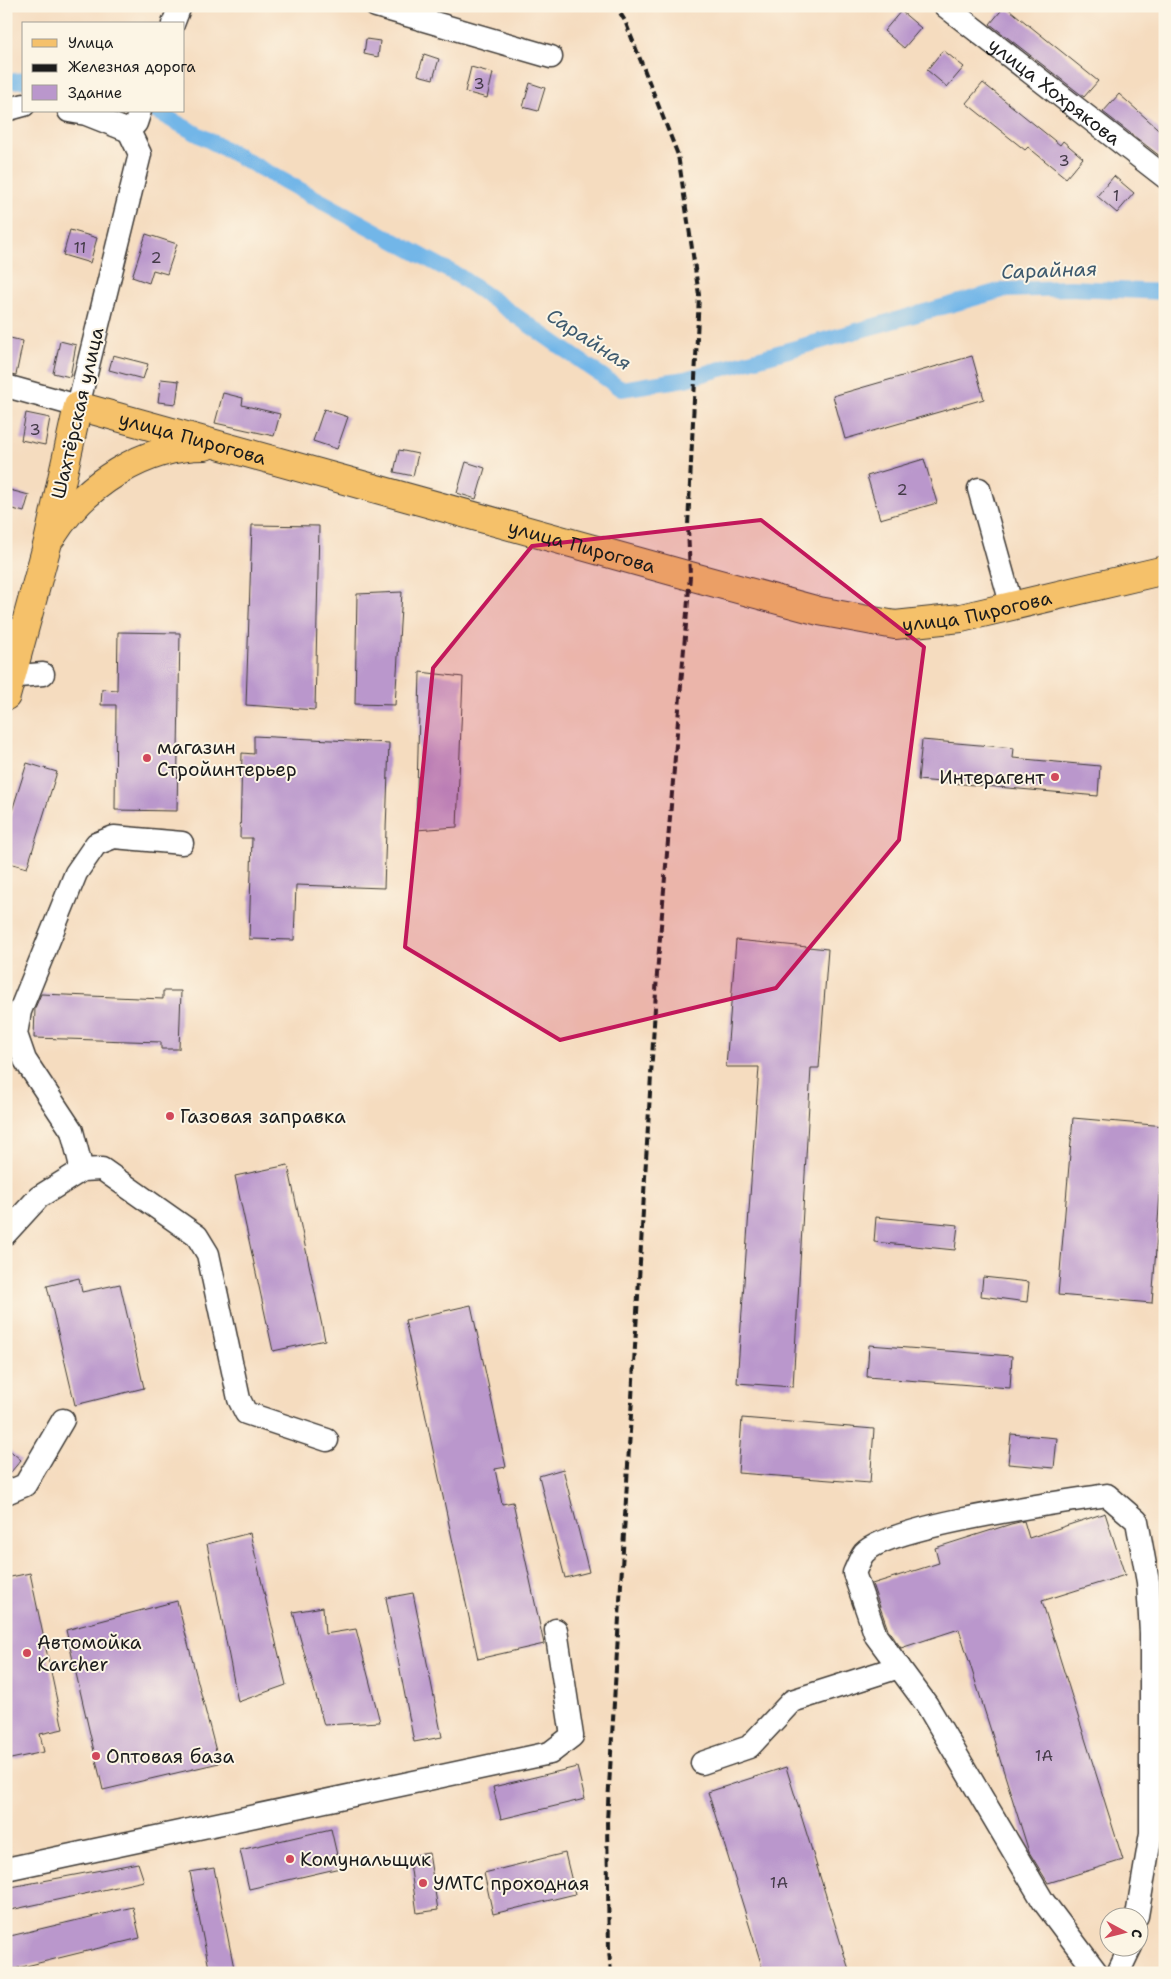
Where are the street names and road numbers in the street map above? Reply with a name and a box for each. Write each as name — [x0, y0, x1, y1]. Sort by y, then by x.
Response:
street label: улица Хохрякова — [983, 32, 1126, 151]
street label: Шахтёрская улица — [46, 325, 109, 501]
street label: улица Пирогова — [116, 406, 269, 471]
street label: улица Пирогова — [505, 514, 659, 579]
street label: улица Пирогова — [901, 585, 1054, 637]

